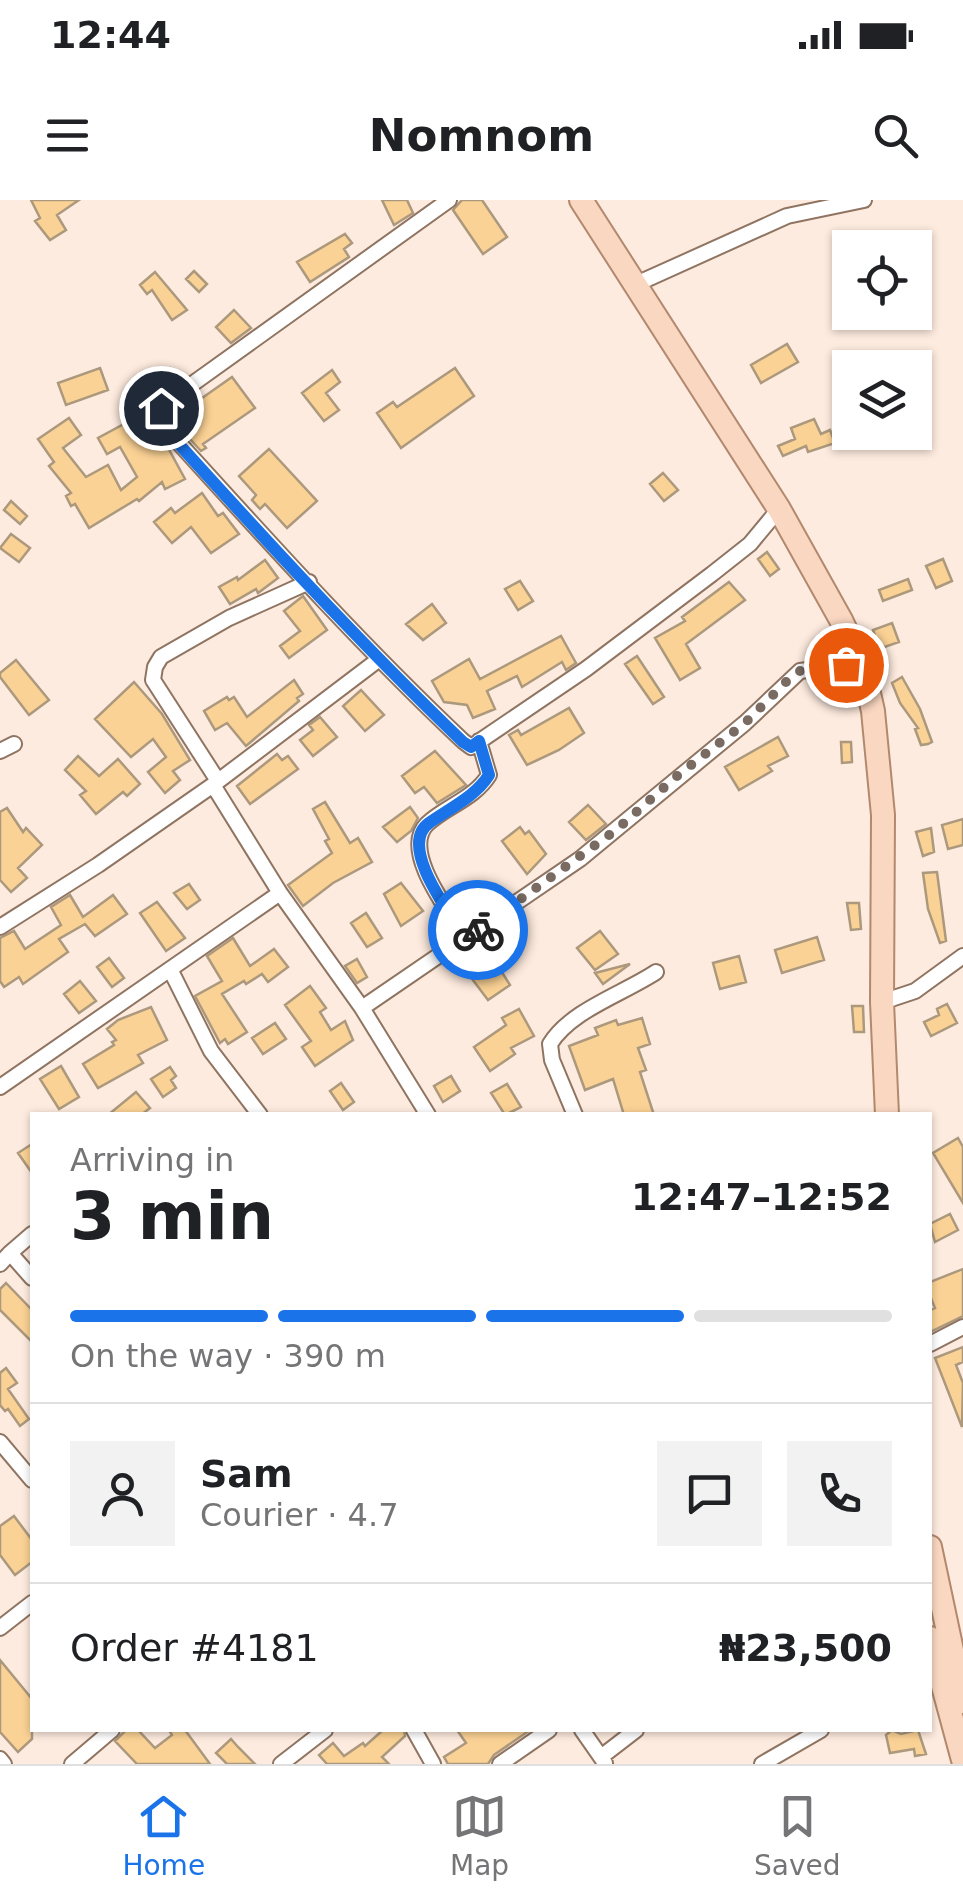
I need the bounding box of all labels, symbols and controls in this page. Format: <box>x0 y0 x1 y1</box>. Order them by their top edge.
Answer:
text: 12:44 <box>50 13 171 57</box>
icon: menu <box>40 108 95 163</box>
icon: search <box>868 108 923 163</box>
text: Nomnom <box>369 109 594 162</box>
map controls <box>832 230 932 450</box>
button: locate <box>832 230 932 330</box>
button: layers <box>832 350 932 450</box>
pin <box>119 366 204 451</box>
icon: home <box>134 381 189 436</box>
pin <box>804 623 889 708</box>
icon: bag <box>819 638 874 693</box>
courier <box>428 880 528 980</box>
icon: bike <box>451 903 506 958</box>
text: Arriving in <box>70 1141 234 1179</box>
text: 12:47–12:52 <box>631 1175 892 1219</box>
text: 3 min <box>70 1179 274 1254</box>
text: On the way · 390 m <box>70 1337 386 1375</box>
button: person <box>70 1441 175 1546</box>
button: chat <box>657 1441 762 1546</box>
button: phone <box>787 1441 892 1546</box>
text: Sam <box>200 1452 293 1496</box>
text: Courier · 4.7 <box>200 1496 399 1534</box>
text: Order #4181 <box>70 1626 319 1670</box>
text: ₦23,500 <box>719 1626 892 1670</box>
tab: Home <box>122 1789 205 1882</box>
tab: Map <box>450 1789 509 1882</box>
tab: Saved <box>754 1789 841 1882</box>

